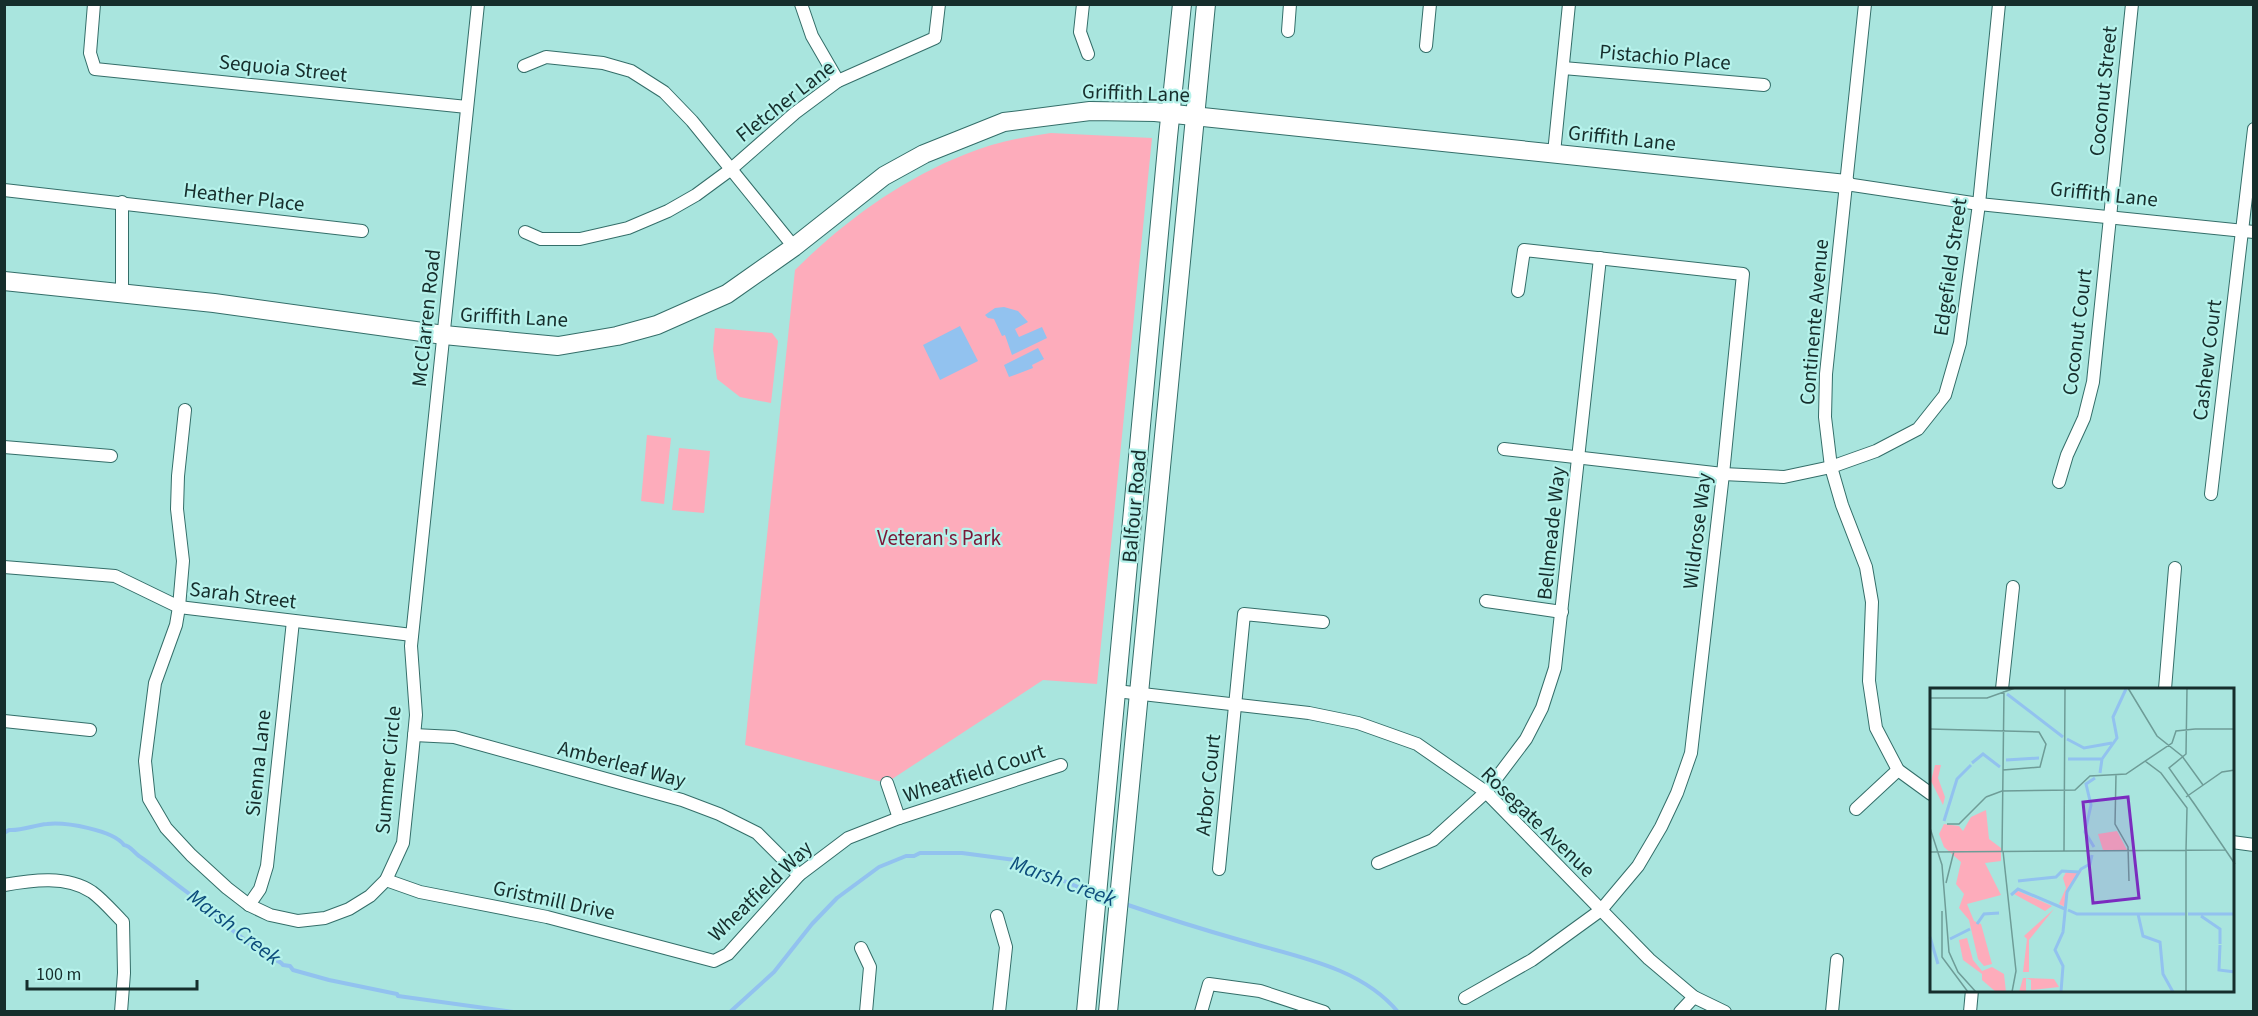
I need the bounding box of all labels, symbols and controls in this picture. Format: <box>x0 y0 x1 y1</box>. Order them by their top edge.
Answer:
street label: Coconut Street <box>2081 24 2125 158</box>
street label: Pistachio Place <box>1598 36 1732 78</box>
street label: Sequoia Street <box>217 46 349 90</box>
street label: Fletcher Lane <box>729 53 841 149</box>
street label: Griffith Lane <box>1081 76 1191 110</box>
street label: Griffith Lane <box>1567 117 1677 159</box>
street label: Griffith Lane <box>2049 173 2159 215</box>
street label: Heather Place <box>182 175 306 219</box>
street label: Edgefield Street <box>1925 196 1975 338</box>
street label: Continente Avenue <box>1792 238 1836 406</box>
street label: McClarren Road <box>404 248 448 388</box>
street label: Coconut Court <box>2054 267 2100 397</box>
street label: Cashew Court <box>2185 298 2229 422</box>
street label: Griffith Lane <box>459 299 569 335</box>
street label: Balfour Road <box>1114 448 1154 564</box>
street label: Bellmeade Way <box>1529 464 1573 601</box>
street label: Wildrose Way <box>1675 471 1719 591</box>
park label: Veteran's Park <box>877 523 1002 553</box>
street label: Sarah Street <box>188 574 298 616</box>
inset map <box>1930 688 2234 992</box>
street label: Summer Circle <box>367 704 409 836</box>
street label: Sienna Lane <box>237 708 279 818</box>
street label: Amberleaf Way <box>555 733 689 795</box>
street label: Arbor Court <box>1188 733 1228 837</box>
street label: Wheatfield Court <box>899 736 1049 810</box>
street label: Rosegate Avenue <box>1474 760 1602 884</box>
street label: Wheatfield Way <box>701 833 819 949</box>
water label: Marsh Creek <box>1006 847 1121 915</box>
street label: Gristmill Drive <box>490 872 618 928</box>
water label: Marsh Creek <box>180 881 288 973</box>
scale bar <box>27 953 196 991</box>
text: 100 m <box>36 962 81 987</box>

